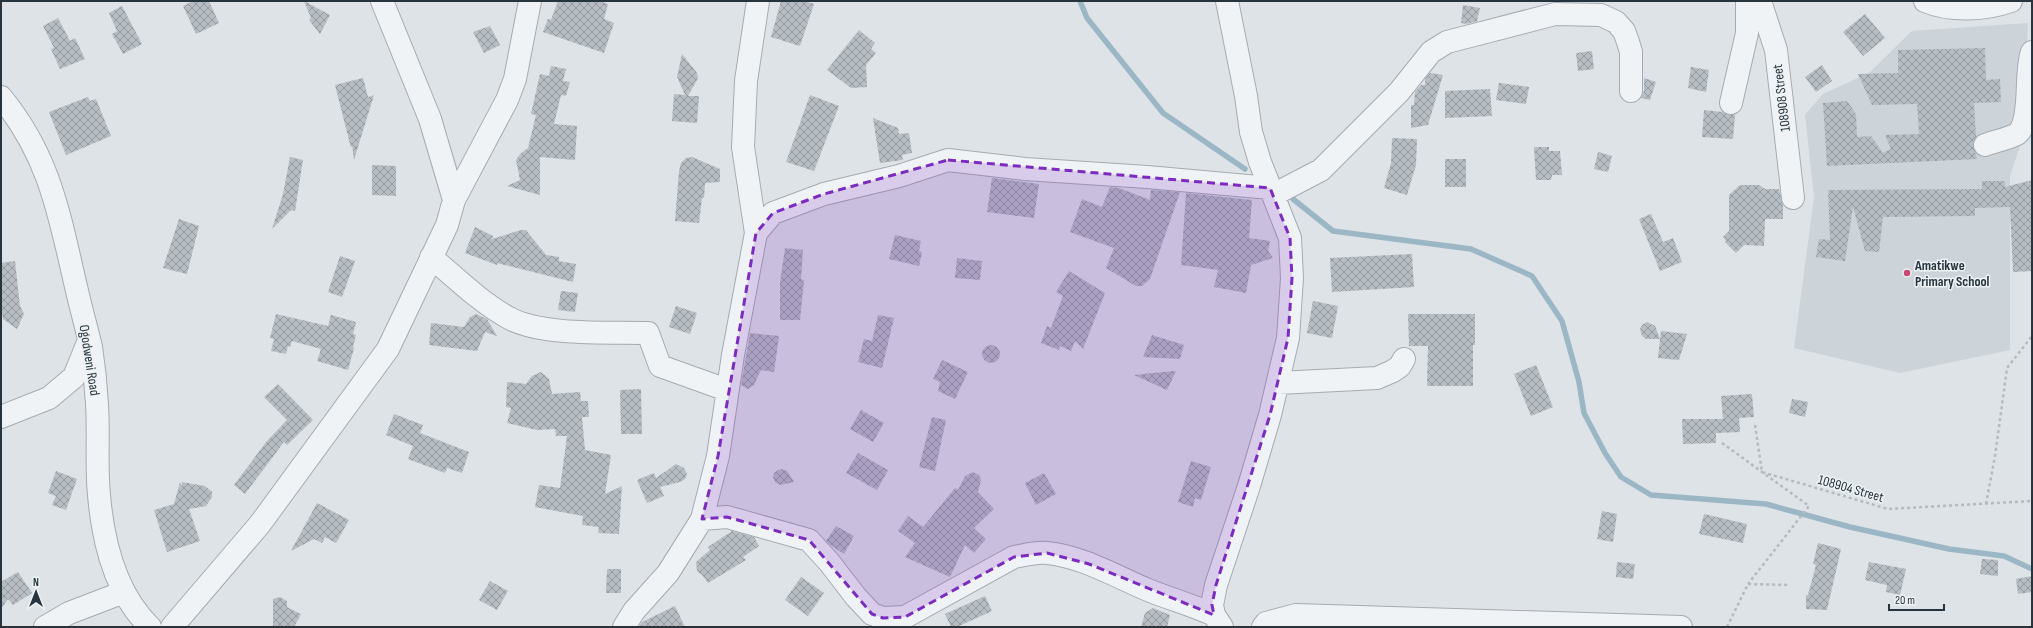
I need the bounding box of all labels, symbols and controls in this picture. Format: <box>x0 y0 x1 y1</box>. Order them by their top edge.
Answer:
street label: 108908 Street <box>1769 63 1794 133</box>
place label: Amatikwe Primary School <box>1914 257 1990 290</box>
marker: Amatikwe Primary School <box>1902 268 1912 278</box>
street label: Ogodweni Road <box>76 323 104 397</box>
street label: 108904 Street <box>1816 471 1886 506</box>
north arrow <box>16 572 56 612</box>
text: N <box>33 576 39 589</box>
scale bar <box>1889 586 1944 612</box>
text: 20 m <box>1895 593 1915 608</box>

